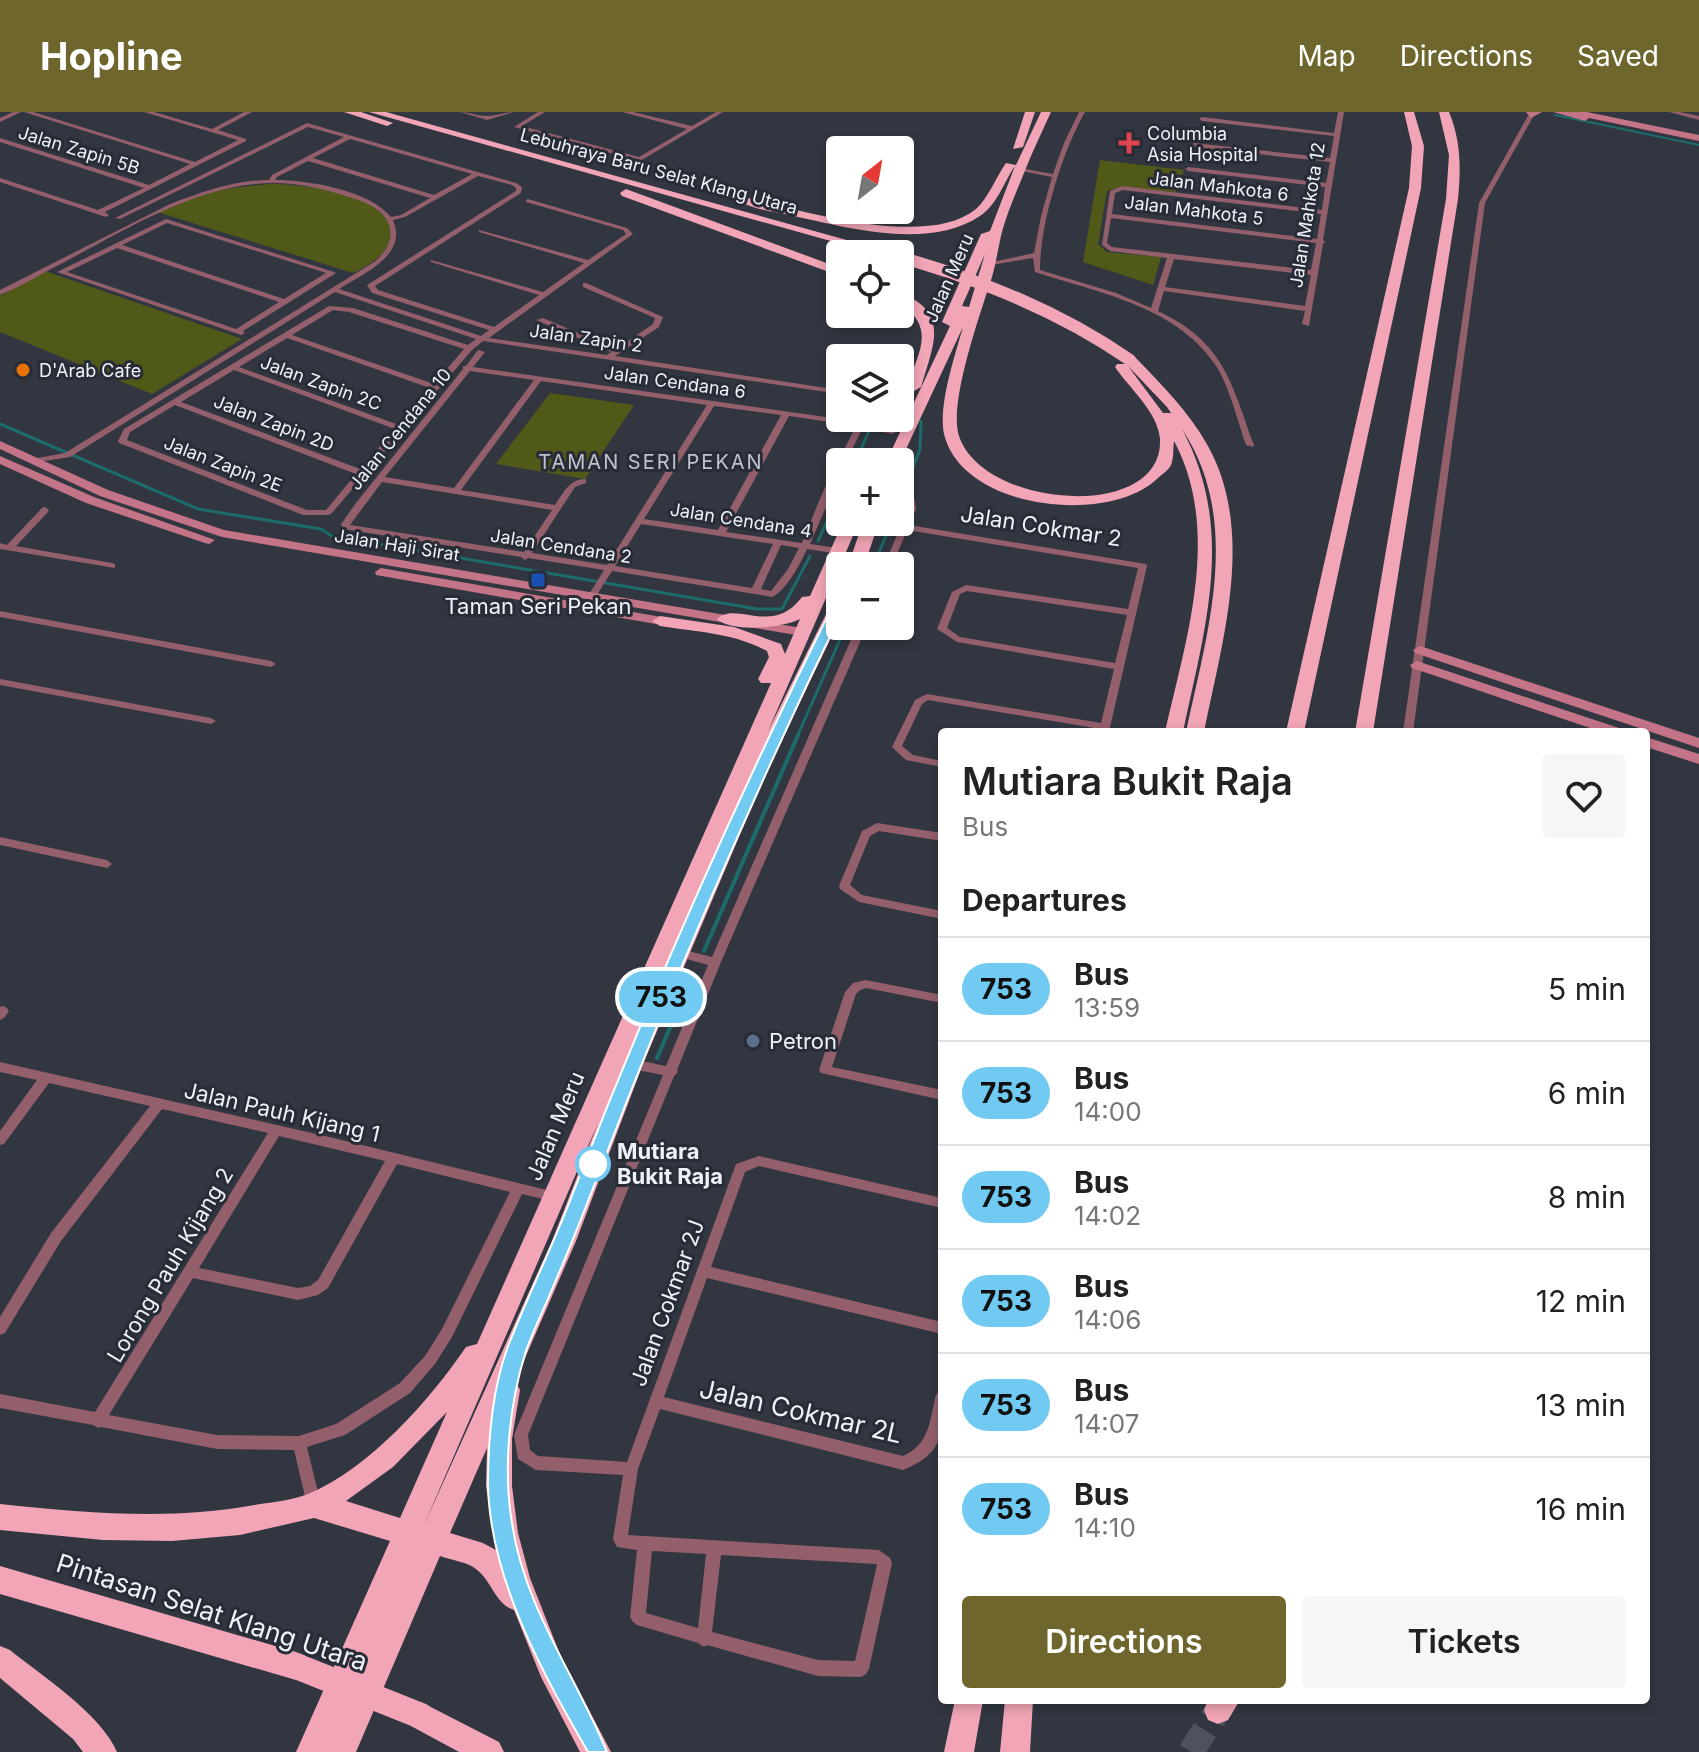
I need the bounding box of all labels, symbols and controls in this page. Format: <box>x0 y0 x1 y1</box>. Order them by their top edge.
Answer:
text: Hopline <box>40 33 183 79</box>
text: Map <box>1297 39 1356 73</box>
text: Directions <box>1400 39 1533 73</box>
text: Saved <box>1577 39 1659 73</box>
street label: Jalan Zapin 5B <box>16 122 142 178</box>
place label: Columbia Asia Hospital <box>1147 123 1258 165</box>
street label: Lebuhraya Baru Selat Klang Utara <box>518 124 800 218</box>
marker: Columbia Asia Hospital <box>1118 132 1140 154</box>
north arrow <box>826 136 914 224</box>
map controls <box>826 136 914 640</box>
street label: Jalan Mahkota 12 <box>1285 141 1329 289</box>
street label: Jalan Mahkota 6 <box>1148 167 1290 205</box>
street label: Jalan Mahkota 5 <box>1123 191 1265 229</box>
street label: Jalan Meru <box>920 230 978 326</box>
button: locate <box>826 240 914 328</box>
street label: Jalan Zapin 2 <box>528 320 644 356</box>
button: layers <box>826 344 914 432</box>
street label: Jalan Zapin 2C <box>258 351 384 415</box>
place label: D'Arab Cafe <box>39 360 141 381</box>
marker: D'Arab Cafe <box>14 361 32 379</box>
street label: Jalan Cendana 6 <box>603 362 747 402</box>
street label: Jalan Cendana 10 <box>345 364 455 494</box>
street label: Jalan Zapin 2D <box>211 390 337 456</box>
street label: Jalan Zapin 2E <box>161 432 285 496</box>
button: + <box>826 448 914 536</box>
district label: TAMAN SERI PEKAN <box>538 450 764 474</box>
street label: Jalan Cendana 4 <box>669 498 813 542</box>
street label: Jalan Cokmar 2 <box>959 500 1123 552</box>
street label: Jalan Cendana 2 <box>489 524 633 568</box>
street label: Jalan Haji Sirat <box>333 525 461 565</box>
button: − <box>826 552 914 640</box>
marker: Taman Seri Pekan <box>529 571 547 589</box>
place label: Taman Seri Pekan <box>444 593 632 619</box>
button: heart <box>1542 754 1626 838</box>
text: Mutiara Bukit Raja <box>962 758 1293 804</box>
text: Bus <box>962 811 1008 842</box>
text: Departures <box>962 882 1127 918</box>
text: Bus <box>1074 956 1129 992</box>
line badge: 753 <box>615 971 707 1023</box>
text: 5 min <box>1548 971 1626 1007</box>
text: 753 <box>980 972 1032 1006</box>
text: 753 <box>635 980 687 1014</box>
text: 13:59 <box>1074 992 1140 1023</box>
place label: Petron <box>769 1028 837 1054</box>
marker: Petron <box>744 1032 762 1050</box>
text: Bus <box>1074 1060 1129 1096</box>
street label: Jalan Meru <box>520 1068 590 1184</box>
text: 6 min <box>1548 1075 1626 1111</box>
text: 753 <box>980 1076 1032 1110</box>
street label: Jalan Pauh Kijang 1 <box>182 1077 382 1147</box>
text: 14:00 <box>1074 1096 1142 1127</box>
place label: Mutiara Bukit Raja <box>617 1138 723 1189</box>
marker: Mutiara Bukit Raja <box>576 1147 610 1181</box>
street label: Lorong Pauh Kijang 2 <box>102 1163 238 1367</box>
text: Bus <box>1074 1164 1129 1200</box>
text: 8 min <box>1548 1179 1626 1215</box>
text: 753 <box>980 1180 1032 1214</box>
text: 14:02 <box>1074 1200 1141 1231</box>
street label: Jalan Cokmar 2J <box>625 1216 709 1390</box>
text: Bus <box>1074 1268 1129 1304</box>
text: 12 min <box>1536 1283 1626 1319</box>
text: 753 <box>980 1284 1032 1318</box>
text: 14:06 <box>1074 1304 1141 1335</box>
text: Bus <box>1074 1372 1129 1408</box>
street label: Jalan Cokmar 2L <box>697 1373 905 1449</box>
text: 13 min <box>1536 1387 1626 1423</box>
text: 753 <box>980 1388 1032 1422</box>
text: 14:07 <box>1074 1408 1139 1439</box>
text: Bus <box>1074 1476 1129 1512</box>
text: 16 min <box>1535 1491 1626 1527</box>
text: 753 <box>980 1492 1032 1526</box>
text: 14:10 <box>1074 1512 1136 1543</box>
street label: Pintasan Selat Klang Utara <box>53 1547 371 1677</box>
button: Directions <box>962 1596 1286 1688</box>
button: Tickets <box>1302 1596 1626 1688</box>

